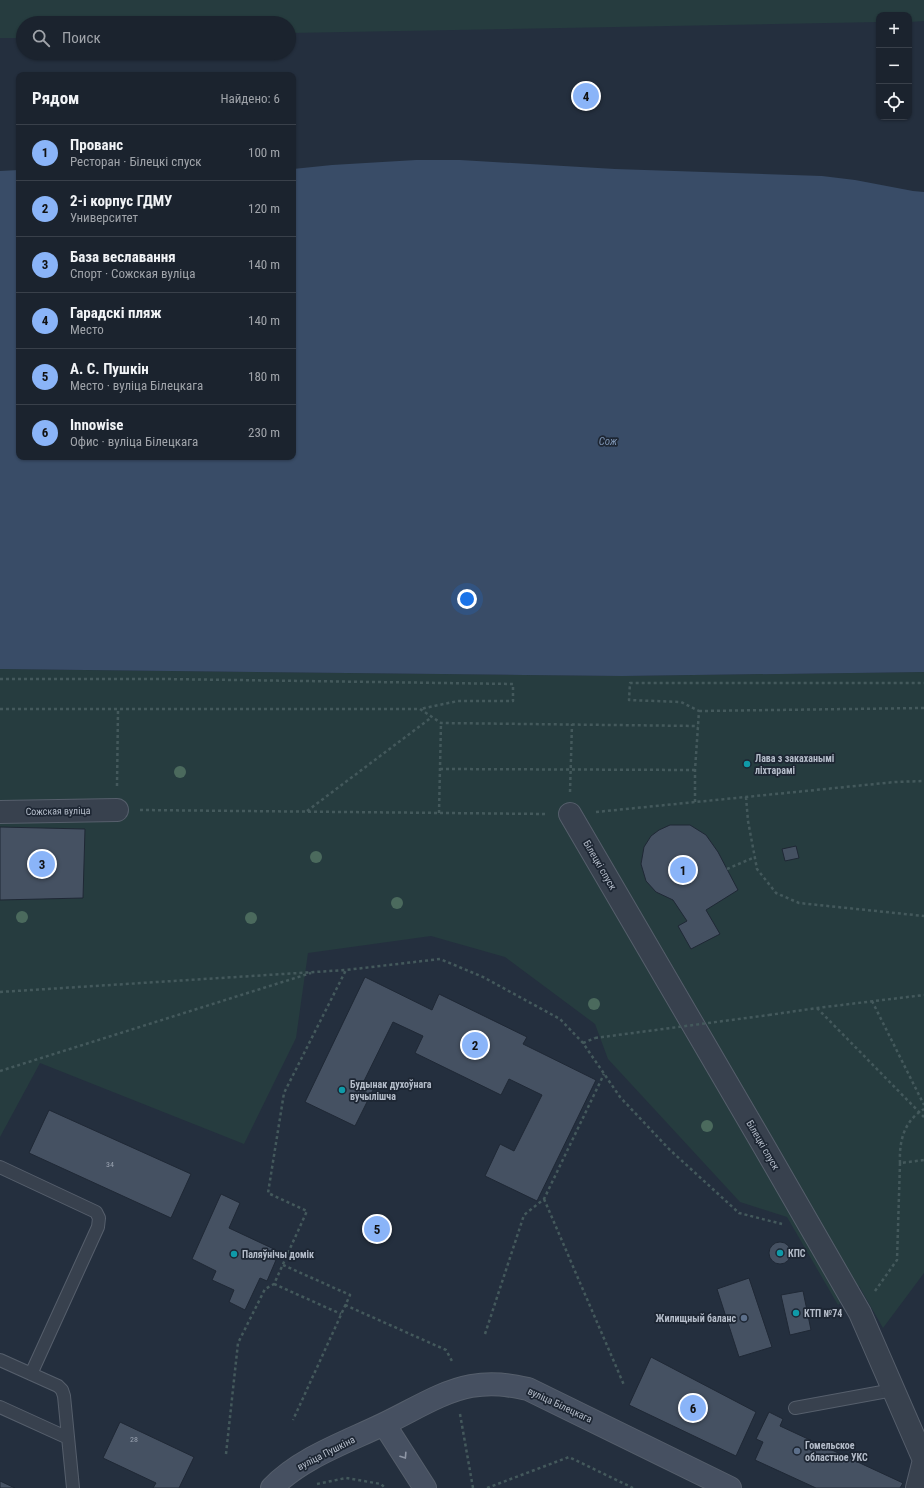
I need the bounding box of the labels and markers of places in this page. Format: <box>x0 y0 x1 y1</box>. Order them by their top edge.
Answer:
pin: 4 <box>573 81 599 111</box>
place label: Лава з закаханымі ліхтарамі <box>755 753 834 776</box>
marker: Лава з закаханымі ліхтарамі <box>742 759 752 769</box>
pin: 3 <box>29 849 55 879</box>
pin: 1 <box>670 855 696 885</box>
pin: 2 <box>462 1030 488 1060</box>
place label: Будынак духоўнага вучылішча <box>350 1079 432 1102</box>
marker: Будынак духоўнага вучылішча <box>337 1085 347 1095</box>
pin: 5 <box>364 1214 390 1244</box>
marker: КПС <box>775 1248 785 1258</box>
place label: КПС <box>788 1248 806 1259</box>
marker: Паляўнічы домік <box>229 1249 239 1259</box>
place label: Паляўнічы домік <box>242 1249 314 1260</box>
marker: КТП №74 <box>791 1308 801 1318</box>
place label: КТП №74 <box>804 1308 842 1319</box>
place label: Жилищный баланс <box>656 1313 736 1324</box>
marker: Жилищный баланс <box>739 1313 749 1323</box>
pin: 6 <box>680 1393 706 1423</box>
place label: Гомельское областное УКС <box>805 1440 868 1463</box>
marker: Гомельское областное УКС <box>792 1446 802 1456</box>

